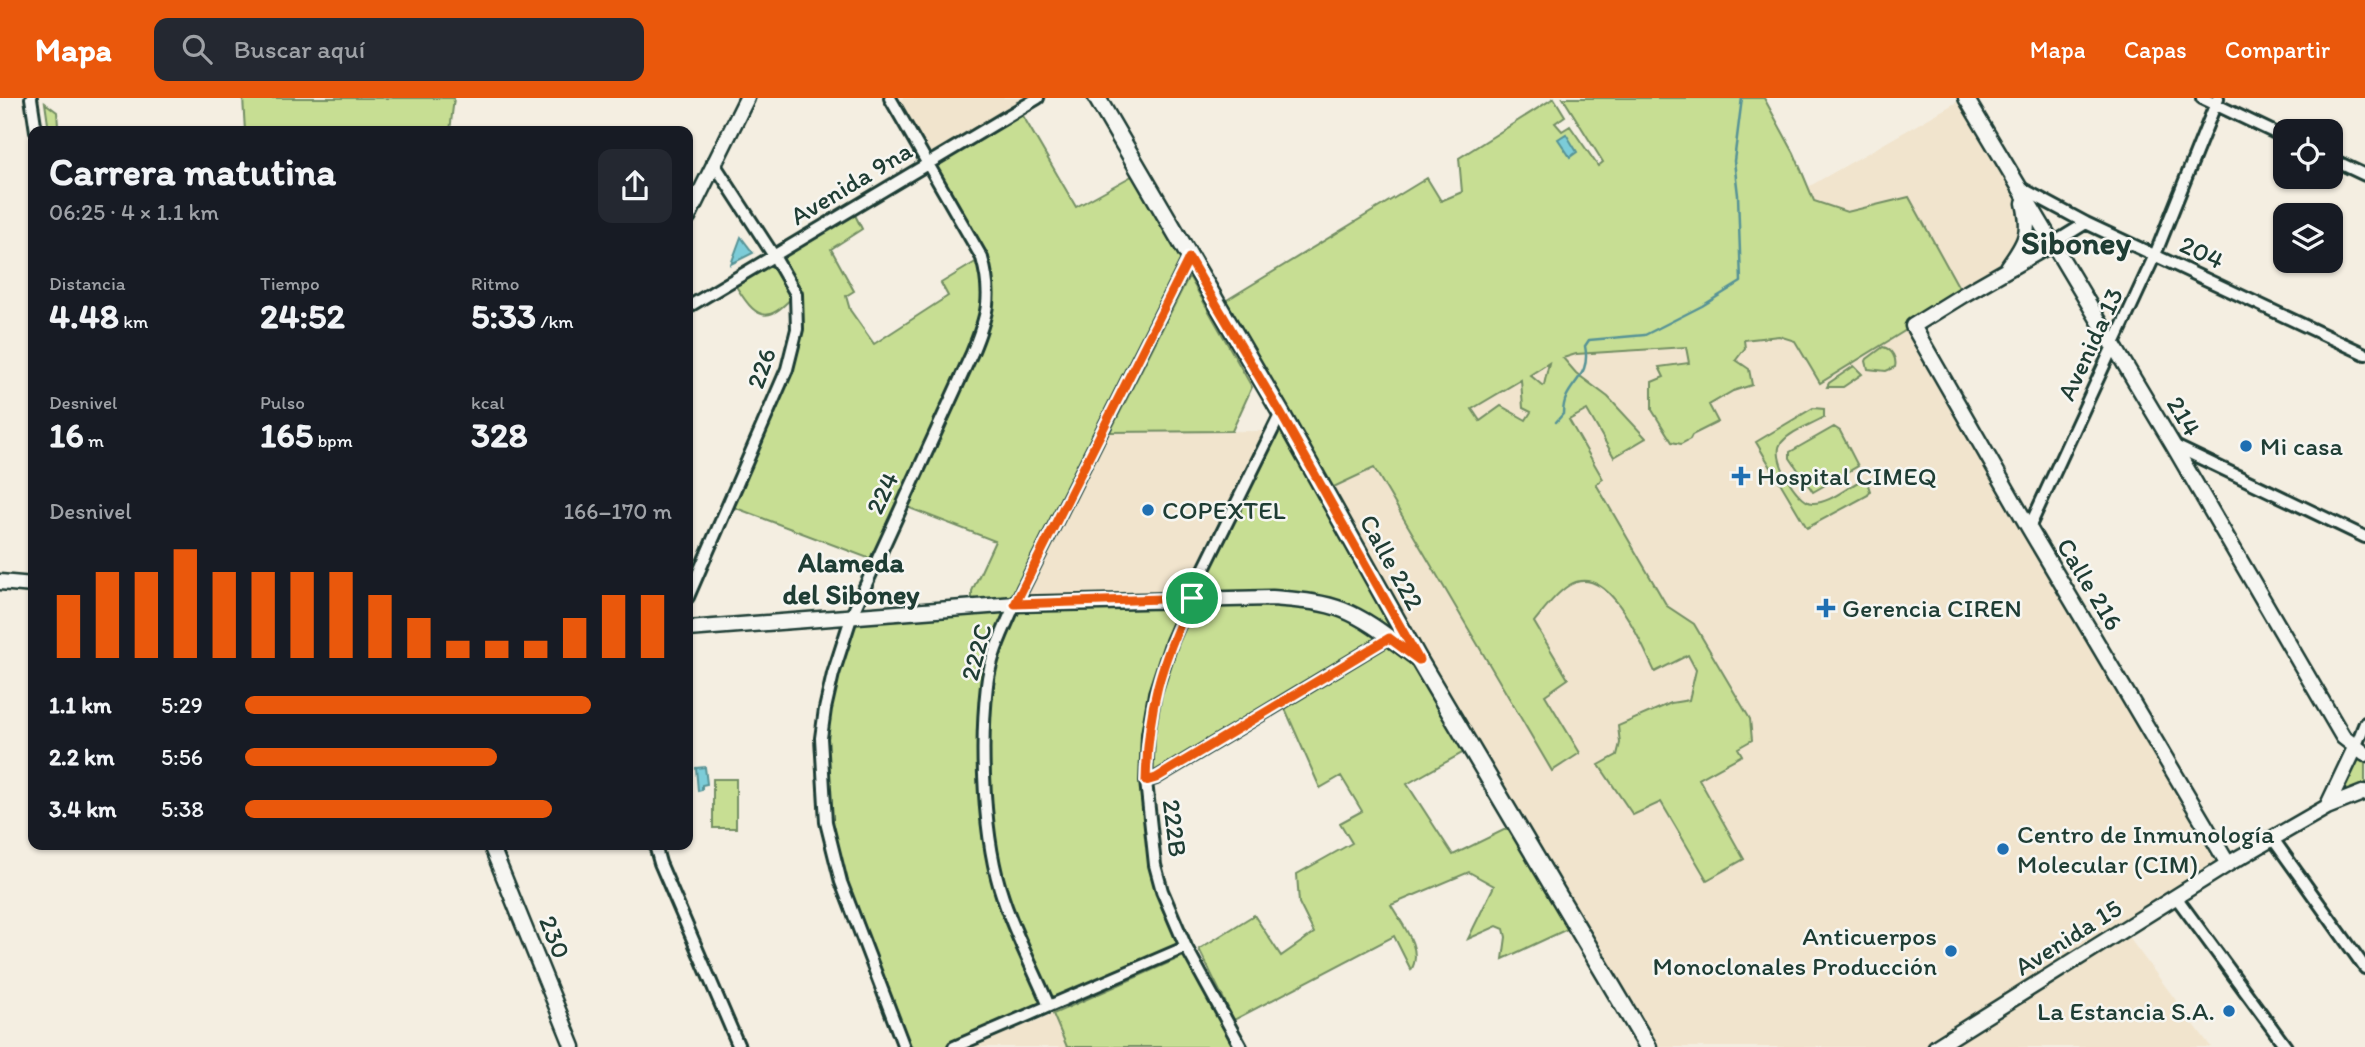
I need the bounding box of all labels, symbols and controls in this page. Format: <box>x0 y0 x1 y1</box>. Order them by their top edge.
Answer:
search box <box>154 18 644 81</box>
text: Mapa <box>35 30 112 69</box>
icon: search <box>178 30 216 68</box>
text: Buscar aquí <box>234 33 365 65</box>
text: Mapa <box>2030 35 2086 64</box>
text: Capas <box>2124 35 2187 64</box>
text: Compartir <box>2225 35 2330 64</box>
map controls <box>2273 119 2343 273</box>
button: locate <box>2273 119 2343 189</box>
street label: Avenida 9na <box>784 134 918 232</box>
text: Carrera matutina <box>49 149 336 195</box>
button: share <box>598 149 672 223</box>
text: 06:25 · 4 × 1.1 km <box>49 198 219 226</box>
button: layers <box>2273 203 2343 273</box>
district label: Siboney <box>2021 223 2131 262</box>
street label: 204 <box>2175 228 2230 276</box>
text: Distancia <box>49 272 126 295</box>
text: Tiempo <box>260 272 320 295</box>
text: Ritmo <box>471 272 519 295</box>
street label: Avenida 13 <box>2050 282 2130 406</box>
text: 4.48 <box>49 295 119 337</box>
text: 24:52 <box>260 295 345 337</box>
text: 5:33 <box>471 295 536 337</box>
text: km <box>119 310 148 333</box>
text: /km <box>536 310 574 333</box>
street label: 226 <box>739 343 783 393</box>
street label: 214 <box>2160 390 2209 442</box>
text: Desnivel <box>49 391 117 414</box>
text: Pulso <box>260 391 305 414</box>
text: kcal <box>471 391 505 414</box>
text: 16 <box>49 414 84 456</box>
text: 165 <box>260 414 313 456</box>
text: 328 <box>471 414 528 456</box>
text: m <box>84 429 104 452</box>
text: bpm <box>313 429 353 452</box>
place label: Mi casa <box>2260 430 2343 462</box>
marker: Mi casa <box>2238 438 2254 454</box>
place label: Hospital CIMEQ <box>1757 460 1937 492</box>
street label: 224 <box>858 466 906 519</box>
marker: Hospital CIMEQ <box>1731 466 1751 486</box>
place label: COPEXTEL <box>1162 494 1286 526</box>
text: Desnivel <box>49 497 132 525</box>
text: 166–170 m <box>563 497 672 525</box>
marker: COPEXTEL <box>1140 502 1156 518</box>
street label: Calle 222 <box>1353 509 1431 616</box>
street label: Calle 216 <box>2050 532 2130 636</box>
district label: Alameda del Siboney <box>783 545 920 611</box>
pin <box>1162 568 1222 628</box>
icon: arrive <box>1173 579 1211 617</box>
place label: Gerencia CIREN <box>1842 592 2022 624</box>
marker: Gerencia CIREN <box>1816 598 1836 618</box>
street label: 222C <box>953 620 999 684</box>
text: 1.1 km <box>49 691 112 719</box>
text: 5:29 <box>161 691 203 719</box>
text: 2.2 km <box>49 743 114 771</box>
text: 5:56 <box>161 743 203 771</box>
text: 3.4 km <box>49 795 117 823</box>
text: 5:38 <box>161 795 204 823</box>
street label: 222B <box>1156 797 1194 859</box>
place label: Centro de Inmunología Molecular (CIM) <box>2017 818 2275 880</box>
marker: Centro de Inmunología Molecular (CIM) <box>1995 841 2011 857</box>
street label: Avenida 15 <box>2008 892 2128 982</box>
street label: 230 <box>532 911 578 963</box>
place label: Anticuerpos Monoclonales Producción <box>1653 920 1937 982</box>
marker: Anticuerpos Monoclonales Producción <box>1943 943 1959 959</box>
place label: La Estancia S.A. <box>2037 995 2215 1027</box>
marker: La Estancia S.A. <box>2221 1003 2237 1019</box>

